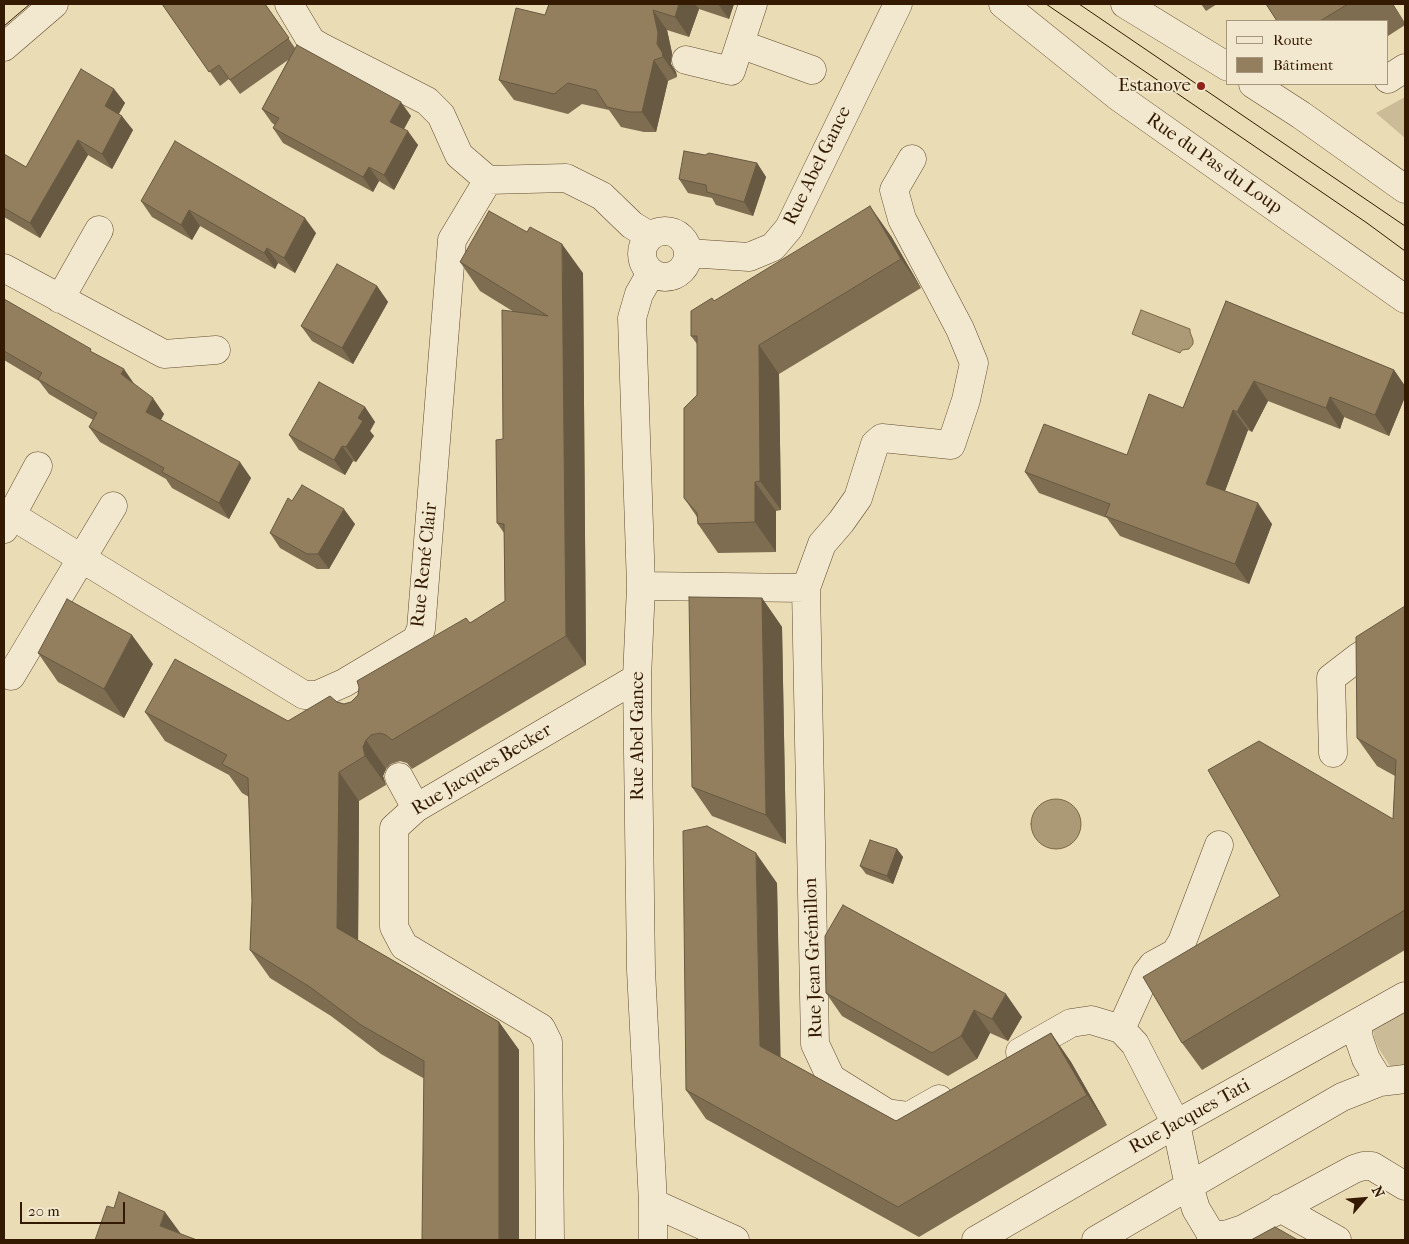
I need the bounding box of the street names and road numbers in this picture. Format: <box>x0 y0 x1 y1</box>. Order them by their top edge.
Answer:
street label: Rue Abel Gance <box>779 103 857 229</box>
street label: Rue du Pas du Loup <box>1141 108 1287 220</box>
street label: Rue René Clair <box>407 501 443 629</box>
street label: Rue Abel Gance <box>627 671 649 801</box>
street label: Rue Jacques Becker <box>408 719 556 821</box>
street label: Rue Jean Grémillon <box>800 877 828 1039</box>
street label: Rue Jacques Tati <box>1125 1074 1255 1160</box>

